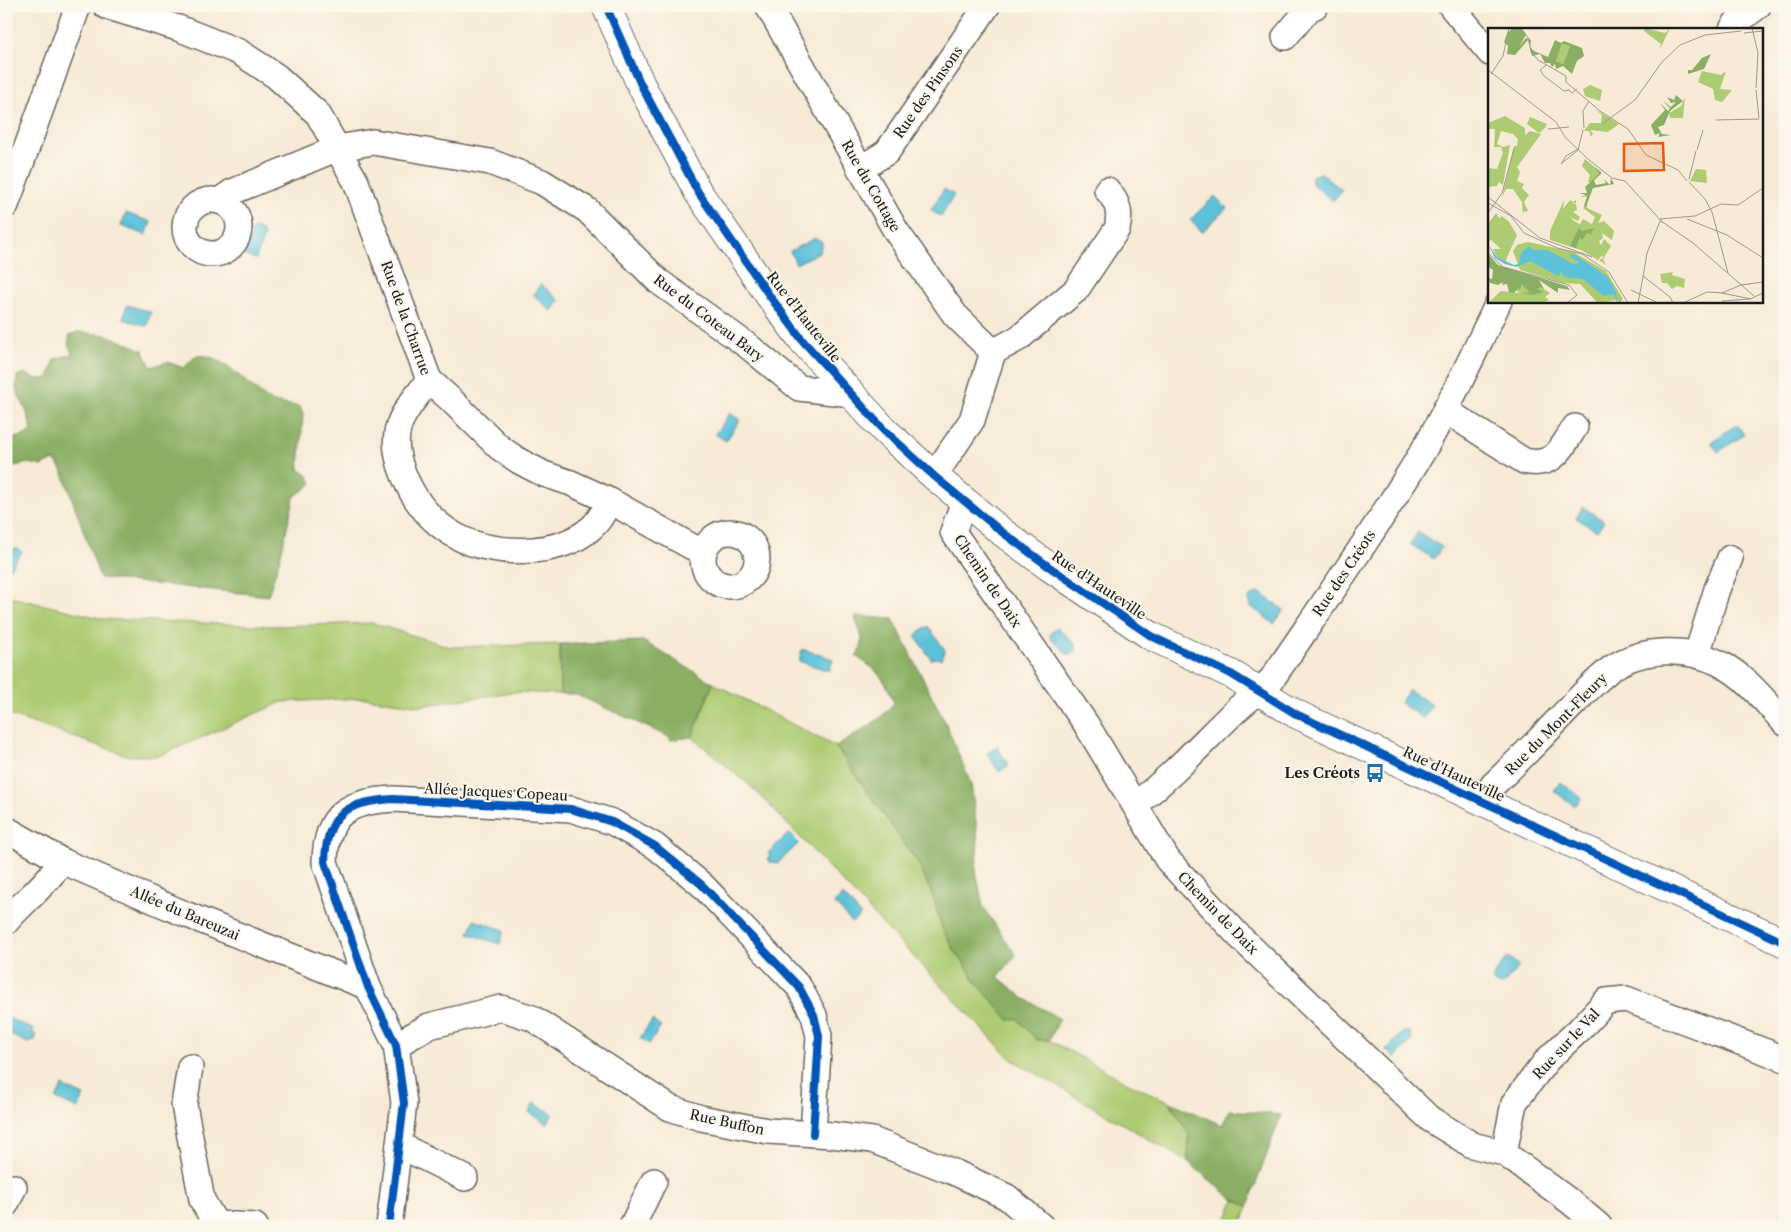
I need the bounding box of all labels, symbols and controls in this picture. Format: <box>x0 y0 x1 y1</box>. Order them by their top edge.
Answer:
inset map <box>1488 28 1764 302</box>
street label: Rue des Pinsons <box>890 42 966 142</box>
street label: Rue du Cottage <box>837 137 905 235</box>
street label: Rue de la Charrue <box>377 258 435 378</box>
street label: Rue d'Hauteville <box>763 268 845 366</box>
street label: Rue du Coteau Bary <box>650 270 768 366</box>
street label: Rue des Créots <box>1308 526 1380 620</box>
street label: Chemin de Daix <box>950 531 1026 632</box>
street label: Rue d'Hauteville <box>1048 547 1150 623</box>
street label: Rue du Mont-Fleury <box>1501 669 1611 779</box>
street label: Rue d'Hauteville <box>1400 743 1508 806</box>
bus stop icon: Les Créots <box>1364 762 1386 784</box>
place label: Les Créots <box>1285 764 1360 782</box>
street label: Allée Jacques Copeau <box>423 779 569 805</box>
street label: Chemin de Daix <box>1174 868 1263 959</box>
street label: Allée du Bareuzai <box>127 881 242 944</box>
street label: Rue sur le Val <box>1529 1005 1603 1083</box>
street label: Rue Buffon <box>688 1105 766 1139</box>

